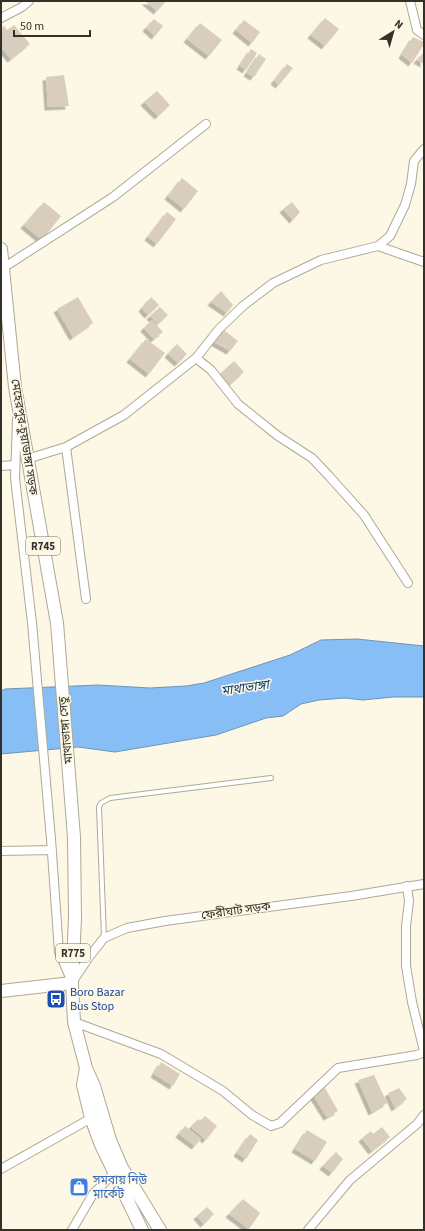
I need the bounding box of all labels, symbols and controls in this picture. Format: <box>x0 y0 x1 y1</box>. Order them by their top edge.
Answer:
scale bar <box>14 12 90 38</box>
north arrow <box>373 12 413 52</box>
text: N <box>391 16 406 33</box>
text: 50 m <box>20 18 44 35</box>
street label: মেহেরপুর-চুয়াডাঙ্গা সড়ক <box>6 378 42 497</box>
road number: R745 <box>26 537 60 555</box>
water label: মাথাভাঙ্গা <box>220 675 273 700</box>
street label: মাথাভাঙ্গা সেতু <box>55 695 77 765</box>
street label: ফেরীঘাট সড়ক <box>200 898 272 924</box>
road number: R775 <box>56 944 90 962</box>
place label: Boro Bazar Bus Stop <box>70 984 125 1015</box>
bus stop icon: Boro Bazar Bus Stop <box>45 988 67 1010</box>
place label: সমবায় নিউ মার্কেট <box>92 1172 147 1203</box>
shop icon: সমবায় নিউ মার্কেট <box>68 1176 90 1198</box>

